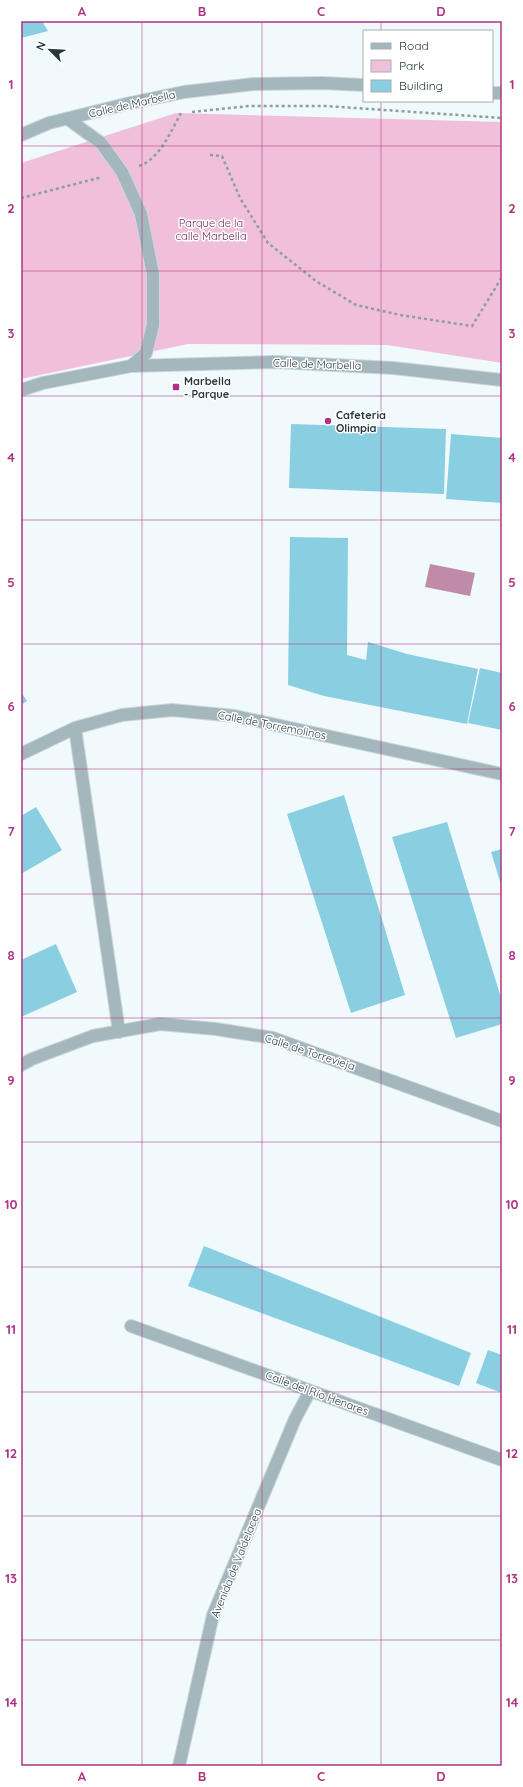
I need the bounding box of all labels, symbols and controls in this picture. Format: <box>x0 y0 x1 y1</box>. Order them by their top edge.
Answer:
text: A <box>78 3 87 19</box>
text: B <box>198 3 206 19</box>
text: C <box>317 3 325 19</box>
text: D <box>436 3 446 19</box>
north arrow <box>30 30 70 70</box>
legend <box>363 30 493 102</box>
text: Road <box>399 38 429 53</box>
text: N <box>33 39 49 52</box>
text: Park <box>399 58 424 73</box>
text: 1 <box>8 76 14 92</box>
text: 1 <box>509 76 515 92</box>
text: Building <box>399 78 443 93</box>
street label: Calle de Marbella <box>87 87 177 121</box>
text: 2 <box>7 200 15 216</box>
text: 2 <box>508 200 516 216</box>
park label: Parque de la calle Marbella <box>175 216 247 243</box>
text: 3 <box>8 325 15 341</box>
text: 3 <box>509 325 516 341</box>
street label: Calle de Marbella <box>273 355 361 373</box>
place label: Marbella - Parque <box>184 374 231 401</box>
marker: Marbella - Parque <box>171 382 181 392</box>
place label: Cafeteria Olimpia <box>336 408 386 435</box>
marker: Cafeteria Olimpia <box>323 416 333 426</box>
text: 4 <box>7 449 15 465</box>
text: 4 <box>508 449 516 465</box>
text: 5 <box>7 574 15 590</box>
text: 5 <box>508 574 516 590</box>
text: 6 <box>7 698 15 714</box>
text: 6 <box>508 698 516 714</box>
street label: Calle de Torremolinos <box>217 708 327 742</box>
text: 7 <box>7 823 15 839</box>
text: 7 <box>508 823 516 839</box>
text: 8 <box>7 947 15 963</box>
text: 8 <box>508 947 516 963</box>
street label: Calle de Torrevieja <box>263 1031 357 1073</box>
text: 9 <box>7 1072 15 1088</box>
text: 9 <box>508 1072 516 1088</box>
text: 10 <box>4 1196 18 1212</box>
text: 10 <box>505 1196 519 1212</box>
text: 11 <box>6 1321 16 1337</box>
text: 11 <box>507 1321 517 1337</box>
street label: Calle del Río Henares <box>264 1368 370 1418</box>
text: 12 <box>5 1445 17 1461</box>
text: 12 <box>506 1445 518 1461</box>
street label: Avenida de Valdelacea <box>208 1506 264 1620</box>
text: 13 <box>5 1570 17 1586</box>
text: 13 <box>506 1570 518 1586</box>
text: 14 <box>5 1694 18 1710</box>
text: 14 <box>506 1694 519 1710</box>
text: A <box>78 1768 87 1784</box>
text: B <box>198 1768 206 1784</box>
text: C <box>317 1768 325 1784</box>
text: D <box>436 1768 446 1784</box>

